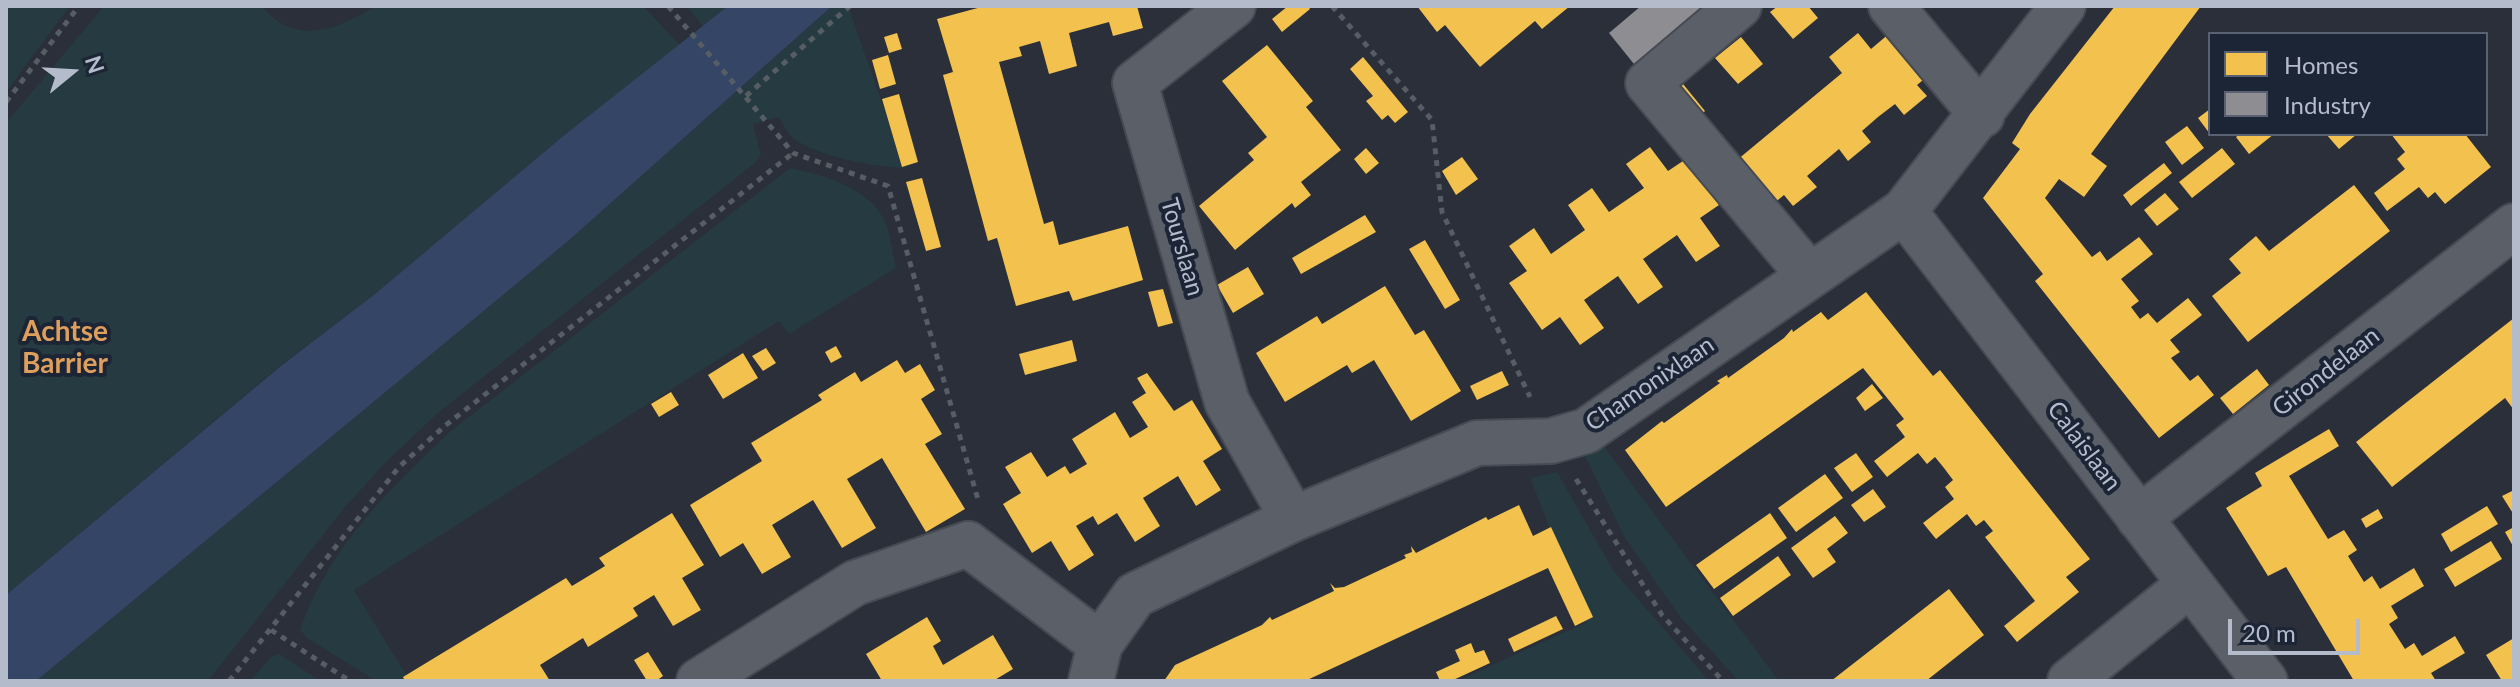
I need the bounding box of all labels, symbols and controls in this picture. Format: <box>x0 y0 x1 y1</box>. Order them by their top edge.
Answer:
north arrow <box>32 32 112 112</box>
legend <box>2208 32 2488 136</box>
text: Homes <box>2284 50 2358 79</box>
text: N <box>80 52 111 77</box>
text: Industry <box>2284 90 2371 119</box>
street label: Tourslaan <box>1154 195 1210 299</box>
district label: Achtse Barrier <box>22 315 108 381</box>
street label: Girondelaan <box>2267 321 2385 423</box>
street label: Chamonixlaan <box>1580 330 1720 438</box>
street label: Calaislaan <box>2041 396 2127 496</box>
scale bar <box>2232 603 2364 653</box>
text: 20 m <box>2242 618 2296 647</box>

